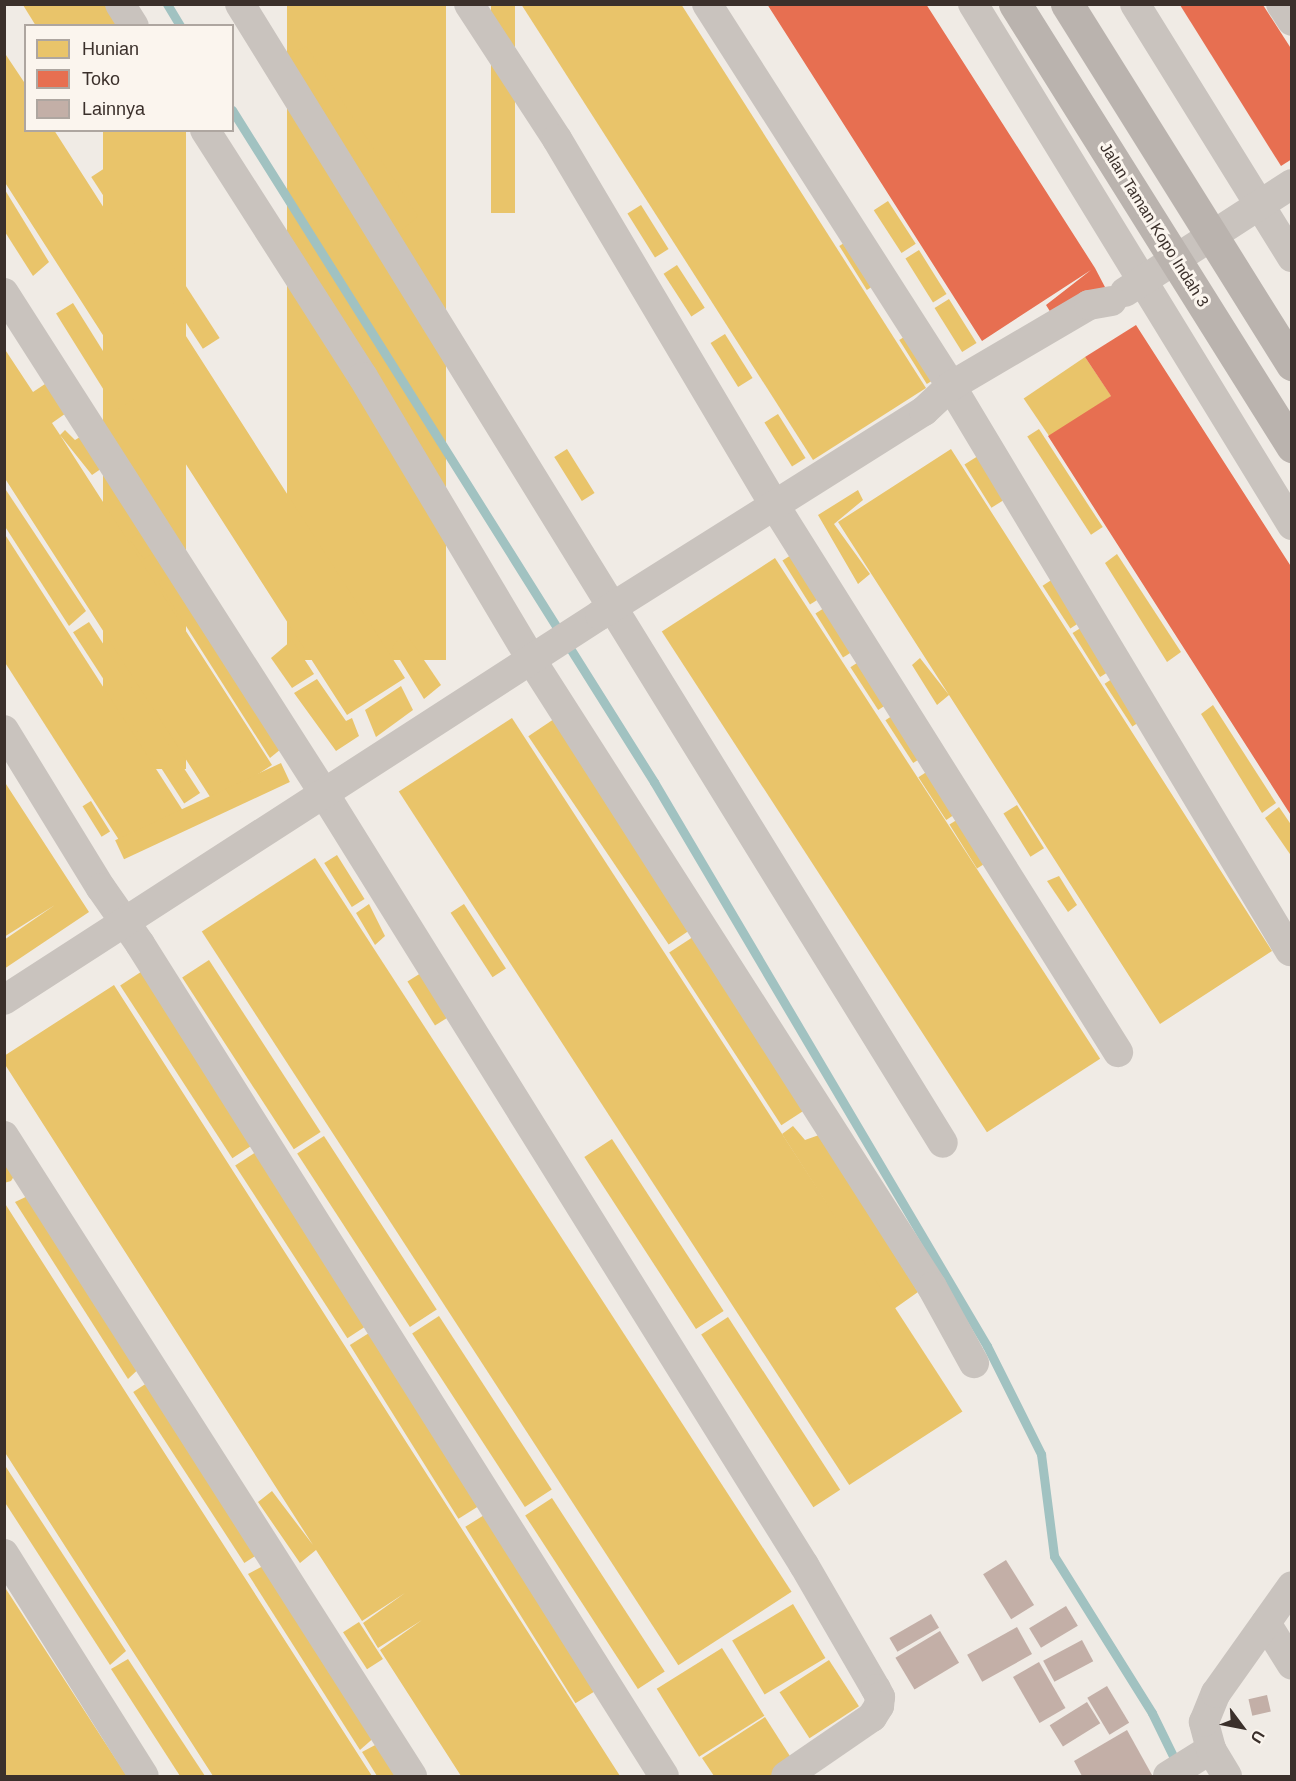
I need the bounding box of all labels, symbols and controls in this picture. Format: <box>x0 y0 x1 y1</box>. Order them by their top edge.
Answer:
legend <box>24 24 234 132</box>
text: Hunian <box>82 39 139 59</box>
text: Toko <box>82 69 120 89</box>
text: Lainnya <box>82 99 145 119</box>
street label: Jalan Taman Kopo Indah 3 <box>1095 139 1213 311</box>
north arrow <box>1212 1697 1272 1757</box>
text: U <box>1247 1727 1268 1746</box>

